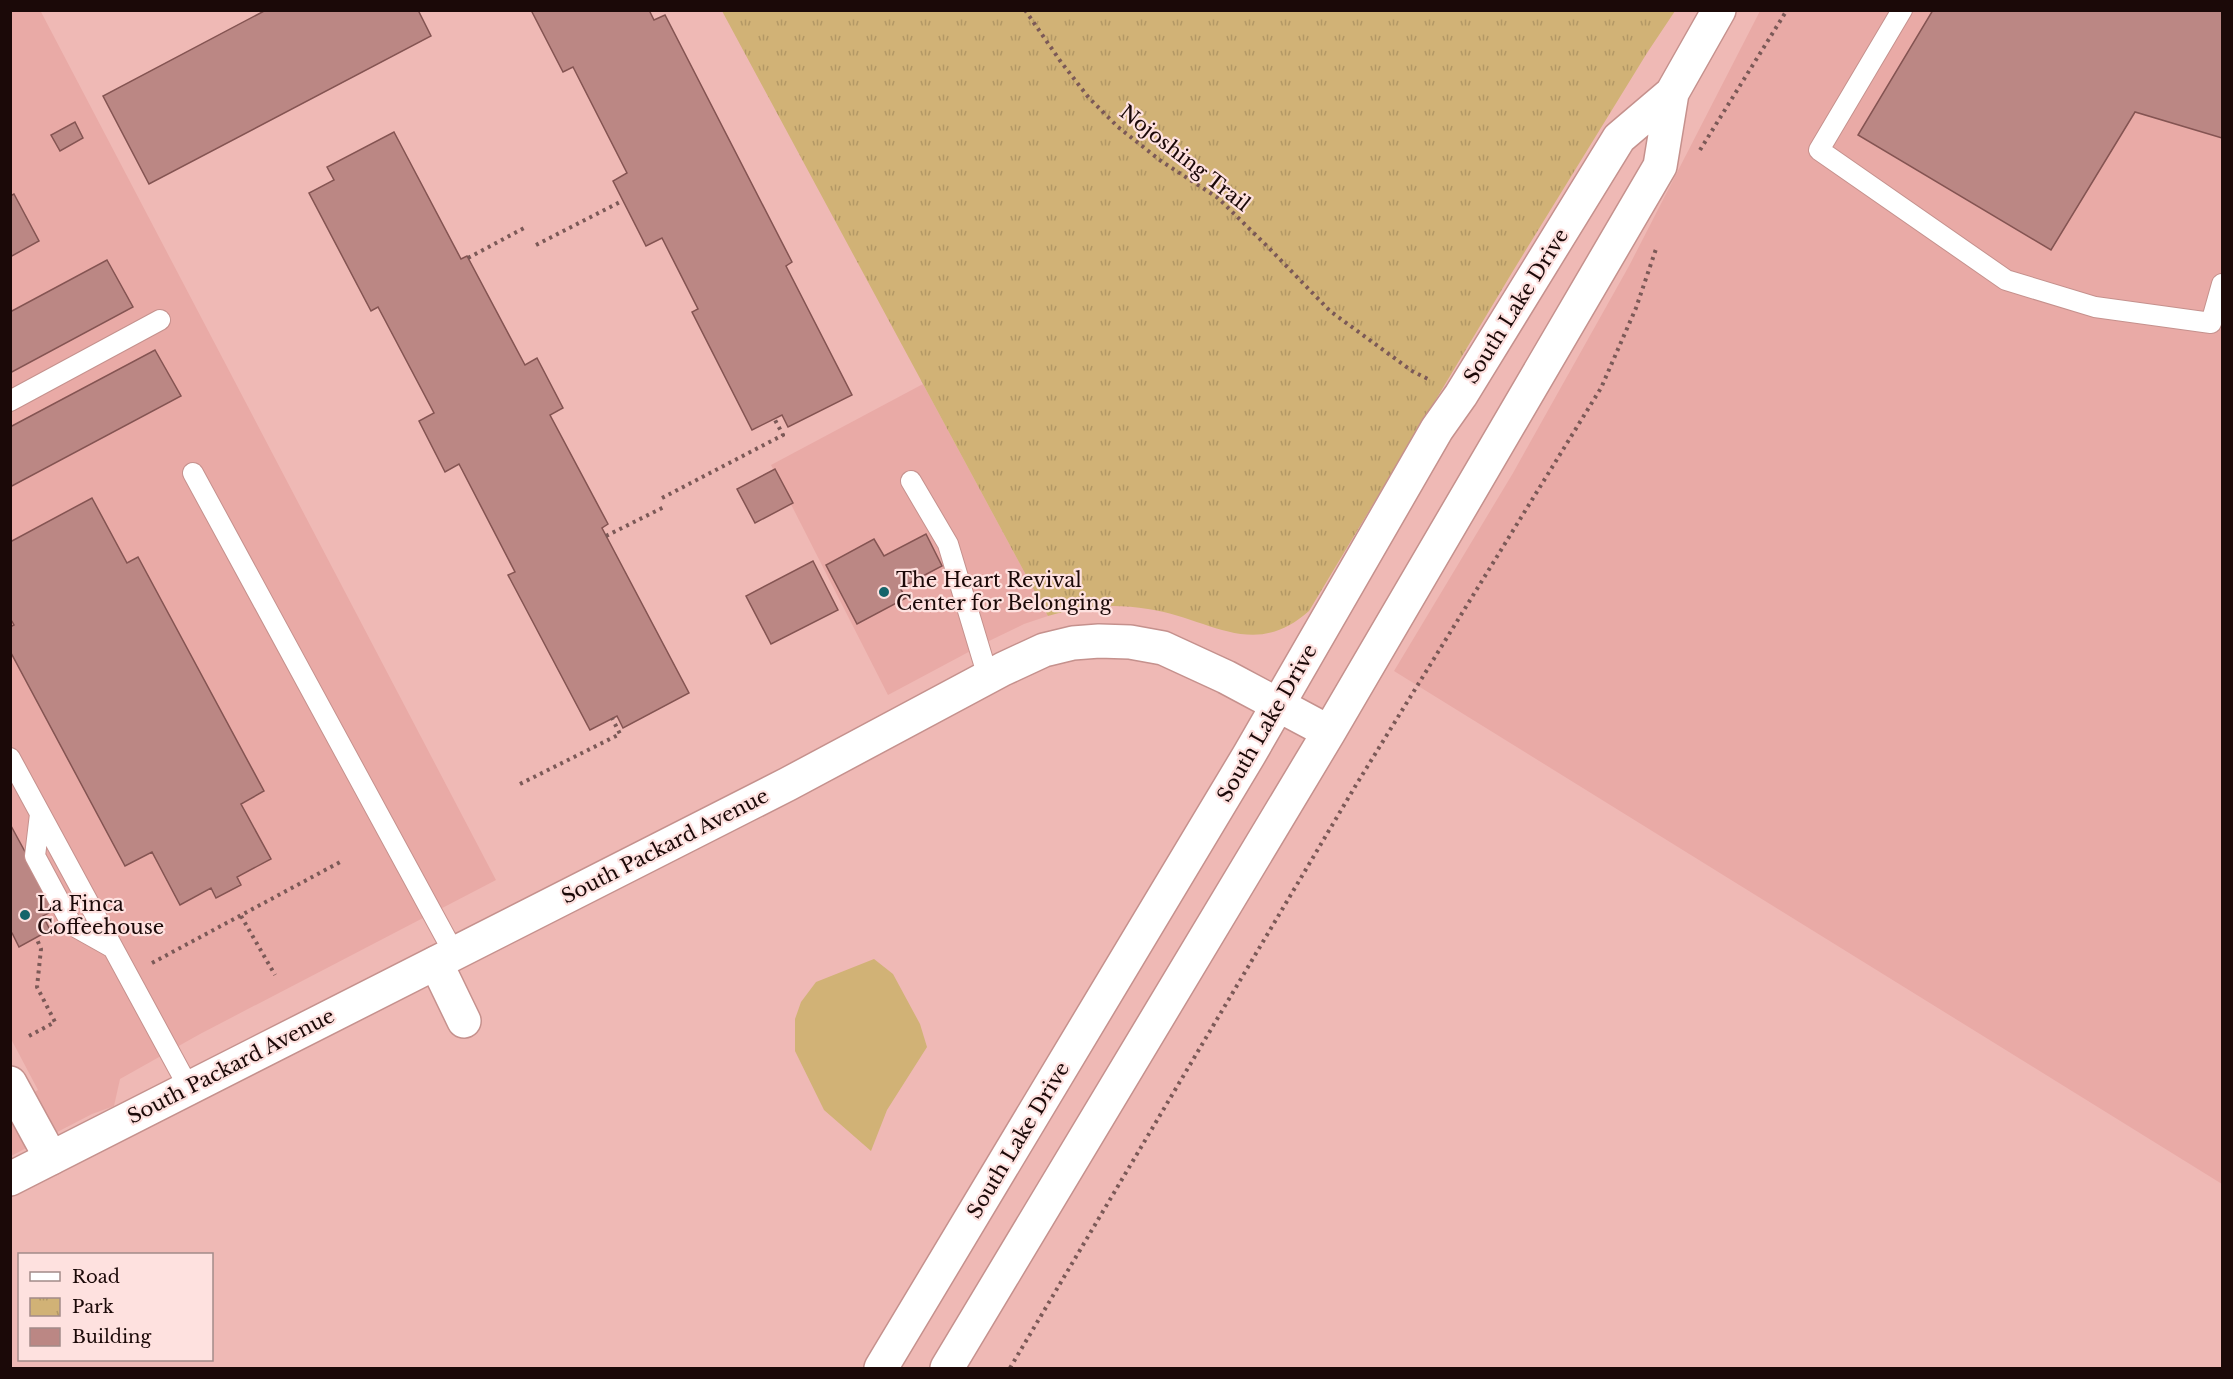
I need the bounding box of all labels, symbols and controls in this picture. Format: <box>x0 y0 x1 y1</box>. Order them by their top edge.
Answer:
street label: Nojoshing Trail <box>1115 100 1255 216</box>
street label: South Lake Drive <box>1459 224 1573 388</box>
place label: The Heart Revival Center for Belonging <box>896 568 1113 615</box>
marker: The Heart Revival Center for Belonging <box>877 585 891 599</box>
street label: South Lake Drive <box>1212 640 1322 806</box>
street label: South Packard Avenue <box>557 783 773 909</box>
place label: La Finca Coffeehouse <box>37 892 164 939</box>
marker: La Finca Coffeehouse <box>18 908 32 922</box>
street label: South Packard Avenue <box>123 1003 339 1129</box>
street label: South Lake Drive <box>962 1058 1074 1222</box>
legend <box>18 1253 213 1361</box>
text: Road <box>72 1266 120 1288</box>
text: Park <box>72 1296 114 1318</box>
text: Building <box>72 1326 151 1348</box>

